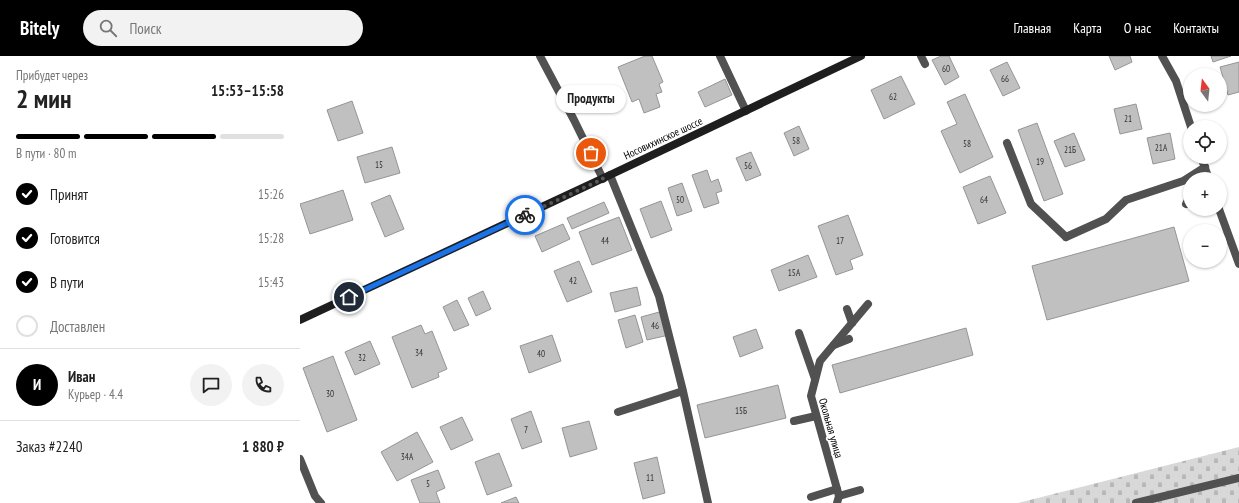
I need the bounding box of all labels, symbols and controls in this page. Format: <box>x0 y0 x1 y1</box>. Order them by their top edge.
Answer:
search box <box>83 10 363 46</box>
text: Bitely <box>20 16 59 40</box>
icon: search <box>97 17 119 39</box>
text: Поиск <box>129 19 162 38</box>
text: Главная <box>1013 19 1051 37</box>
text: Карта <box>1073 19 1102 37</box>
text: О нас <box>1124 19 1151 37</box>
text: Контакты <box>1173 19 1219 37</box>
house number: 60 <box>942 63 950 74</box>
text: Прибудет через <box>16 67 88 84</box>
north arrow <box>1183 68 1227 112</box>
map controls <box>1183 68 1227 268</box>
house number: 66 <box>1001 73 1009 84</box>
text: 15:53–15:58 <box>211 81 284 100</box>
text: 2 мин <box>16 82 71 115</box>
callout: Продукты <box>556 85 626 113</box>
text: Продукты <box>567 90 615 107</box>
house number: 62 <box>889 91 897 102</box>
street label: Носовихинское шоссе <box>621 113 705 162</box>
house number: 21 <box>1124 113 1132 124</box>
button: locate <box>1183 120 1227 164</box>
house number: 58 <box>792 135 800 146</box>
pin <box>574 136 608 170</box>
house number: 58 <box>963 138 971 149</box>
icon: bag <box>580 142 602 164</box>
house number: 21А <box>1155 142 1168 153</box>
house number: 21Б <box>1064 144 1076 155</box>
text: В пути · 80 m <box>16 145 77 162</box>
house number: 19 <box>1036 156 1044 167</box>
house number: 15 <box>375 159 383 170</box>
house number: 56 <box>744 160 752 171</box>
button: + <box>1183 172 1227 216</box>
icon: check <box>16 183 38 205</box>
text: Принят <box>50 185 88 204</box>
text: 15:26 <box>258 186 284 203</box>
house number: 50 <box>676 194 684 205</box>
house number: 64 <box>980 194 988 205</box>
courier <box>505 195 545 235</box>
icon: bike <box>514 204 536 226</box>
button: − <box>1183 224 1227 268</box>
icon: check <box>16 227 38 249</box>
text: Готовится <box>50 229 100 248</box>
text: 15:28 <box>258 230 284 247</box>
house number: 44 <box>601 235 609 246</box>
house number: 17 <box>836 235 844 246</box>
house number: 15А <box>788 267 801 278</box>
icon: check <box>16 271 38 293</box>
text: В пути <box>50 273 84 292</box>
text: 15:43 <box>258 274 284 291</box>
house number: 42 <box>569 275 577 286</box>
pin <box>332 280 366 314</box>
icon: home <box>338 286 360 308</box>
text: Доставлен <box>50 317 105 336</box>
house number: 46 <box>651 320 659 331</box>
house number: 34 <box>415 347 423 358</box>
house number: 40 <box>537 348 545 359</box>
house number: 32 <box>358 352 366 363</box>
button: chat <box>190 364 232 406</box>
button: phone <box>242 364 284 406</box>
text: Иван <box>68 367 95 386</box>
text: И <box>33 375 41 394</box>
text: Курьер · 4.4 <box>68 386 123 403</box>
house number: 30 <box>326 388 334 399</box>
street label: Окольная улица <box>816 396 846 460</box>
house number: 15Б <box>735 405 747 416</box>
house number: 7 <box>524 424 528 435</box>
text: Заказ #2240 <box>16 437 83 456</box>
text: 1 880 ₽ <box>242 437 284 456</box>
house number: 34А <box>401 451 414 462</box>
house number: 11 <box>646 472 654 483</box>
house number: 5 <box>426 478 430 489</box>

